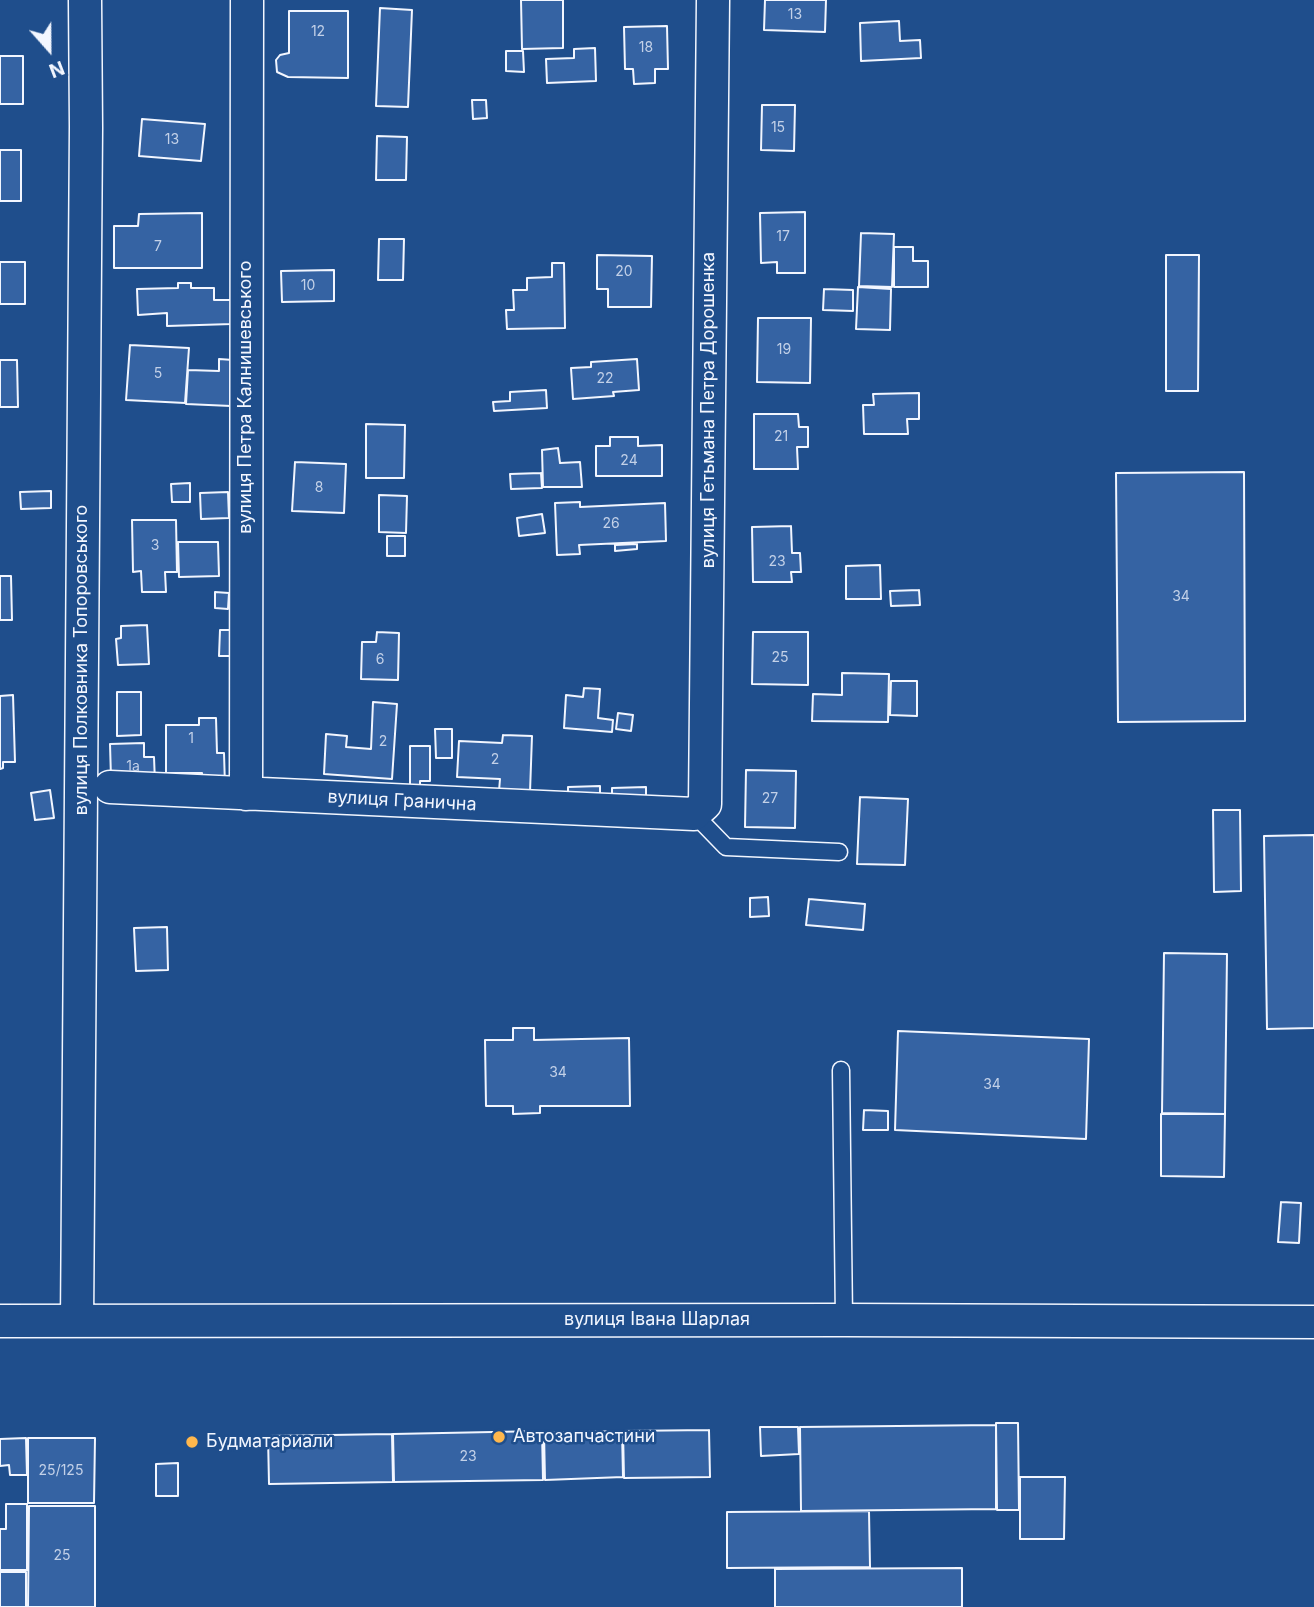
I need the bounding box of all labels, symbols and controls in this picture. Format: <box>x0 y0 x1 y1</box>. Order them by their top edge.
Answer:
house number: 13 <box>788 7 802 23</box>
north arrow <box>14 14 84 84</box>
house number: 12 <box>311 24 325 40</box>
house number: 18 <box>639 40 653 56</box>
text: N <box>46 56 68 82</box>
house number: 15 <box>771 120 785 136</box>
house number: 13 <box>165 132 179 148</box>
house number: 17 <box>776 229 790 245</box>
house number: 7 <box>154 239 162 255</box>
street label: вулиця Гетьмана Петра Дорошенка <box>698 252 720 568</box>
street label: вулиця Петра Калнишевського <box>235 260 257 534</box>
house number: 20 <box>615 264 633 280</box>
house number: 10 <box>301 278 315 294</box>
house number: 19 <box>777 342 791 358</box>
house number: 5 <box>154 366 162 382</box>
house number: 22 <box>596 371 614 387</box>
house number: 21 <box>774 429 788 445</box>
house number: 24 <box>620 453 638 469</box>
house number: 8 <box>315 480 323 496</box>
street label: вулиця Полковника Топоровського <box>71 505 93 815</box>
house number: 26 <box>602 516 620 532</box>
house number: 3 <box>151 538 159 554</box>
house number: 23 <box>768 554 786 570</box>
house number: 34 <box>1172 589 1190 605</box>
house number: 25 <box>771 650 789 666</box>
house number: 6 <box>376 652 384 668</box>
house number: 1 <box>188 731 194 747</box>
house number: 2 <box>379 734 387 750</box>
house number: 2 <box>491 752 499 768</box>
house number: 1а <box>126 759 140 775</box>
street label: вулиця Гранична <box>327 786 477 816</box>
house number: 27 <box>762 791 778 807</box>
house number: 34 <box>549 1065 567 1081</box>
house number: 34 <box>983 1077 1001 1093</box>
street label: вулиця Івана Шарлая <box>564 1309 750 1331</box>
place label: Автозапчастини <box>513 1426 655 1448</box>
marker: Автозапчастини <box>491 1429 507 1445</box>
place label: Будматариали <box>206 1431 333 1453</box>
marker: Будматариали <box>184 1434 200 1450</box>
house number: 23 <box>459 1449 477 1465</box>
house number: 25/125 <box>39 1463 83 1479</box>
house number: 25 <box>53 1548 71 1564</box>

